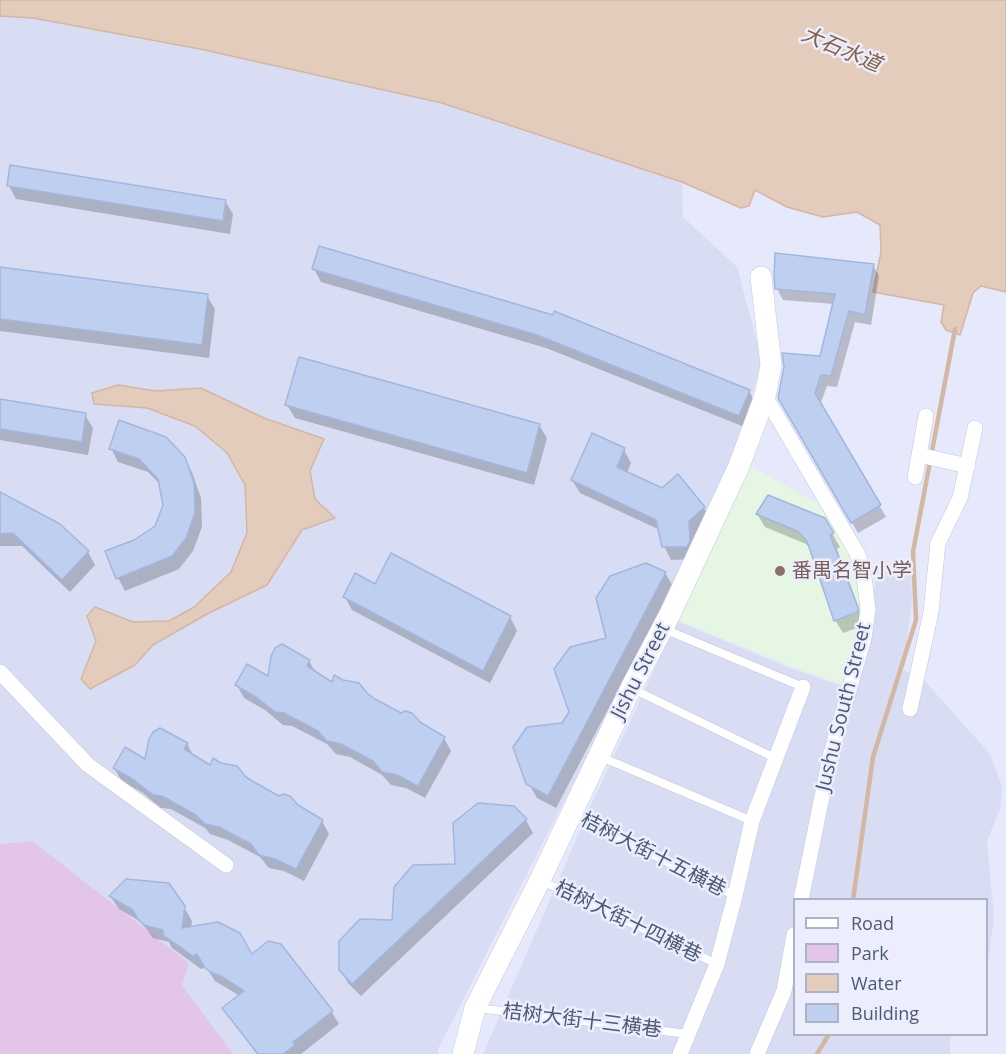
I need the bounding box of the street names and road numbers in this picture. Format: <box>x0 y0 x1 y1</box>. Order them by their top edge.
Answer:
street label: Jishu Street <box>606 619 676 723</box>
street label: Jushu South Street <box>811 620 877 794</box>
street label: 桔树大街十五横巷 <box>576 808 730 902</box>
street label: 桔树大街十四横巷 <box>551 876 705 968</box>
street label: 桔树大街十三横巷 <box>501 999 663 1043</box>

